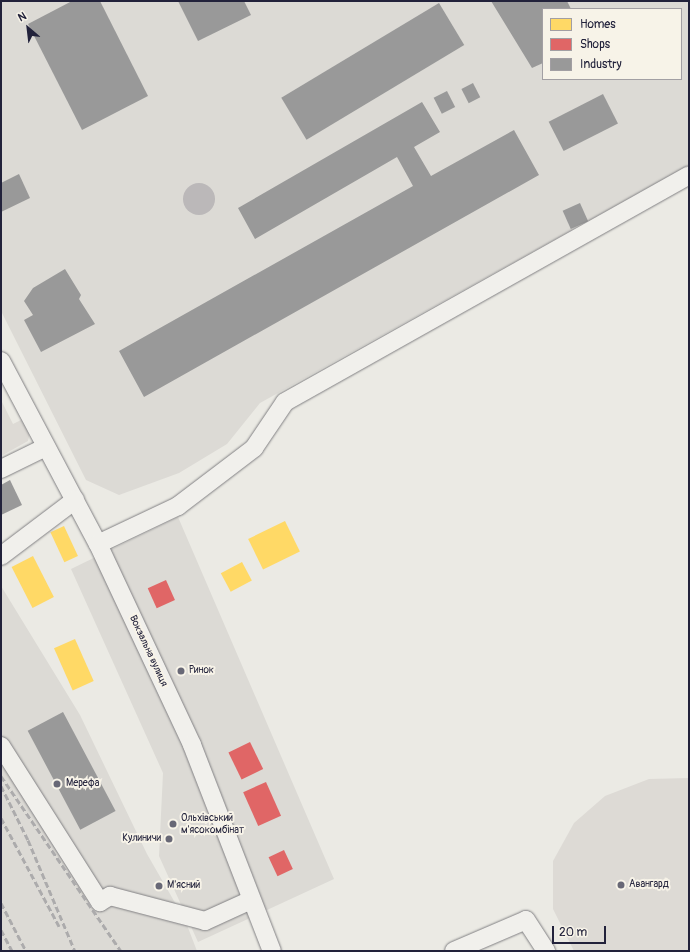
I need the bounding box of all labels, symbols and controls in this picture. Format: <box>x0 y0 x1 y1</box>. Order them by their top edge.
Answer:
north arrow <box>8 8 48 48</box>
legend <box>542 8 682 80</box>
text: N <box>16 9 28 24</box>
text: Homes <box>580 17 616 32</box>
text: Shops <box>580 37 610 52</box>
text: Industry <box>580 57 622 72</box>
street label: Вокзальна вулиця <box>126 613 170 689</box>
place label: Ринок <box>189 665 214 677</box>
marker: Ринок <box>176 666 186 676</box>
marker: Мерефа <box>51 778 63 790</box>
place label: Мерефа <box>66 778 99 790</box>
place label: Ольхівський м'ясокомбінат <box>181 812 244 836</box>
marker: Ольхівський м'ясокомбінат <box>168 819 178 829</box>
place label: Кулиничи <box>122 833 161 845</box>
marker: Кулиничи <box>164 834 174 844</box>
place label: Авангард <box>629 879 669 891</box>
place label: М'ясний <box>167 880 200 892</box>
marker: Авангард <box>616 880 626 890</box>
marker: М'ясний <box>154 881 164 891</box>
scale bar <box>554 918 608 944</box>
text: 20 m <box>559 925 587 940</box>

